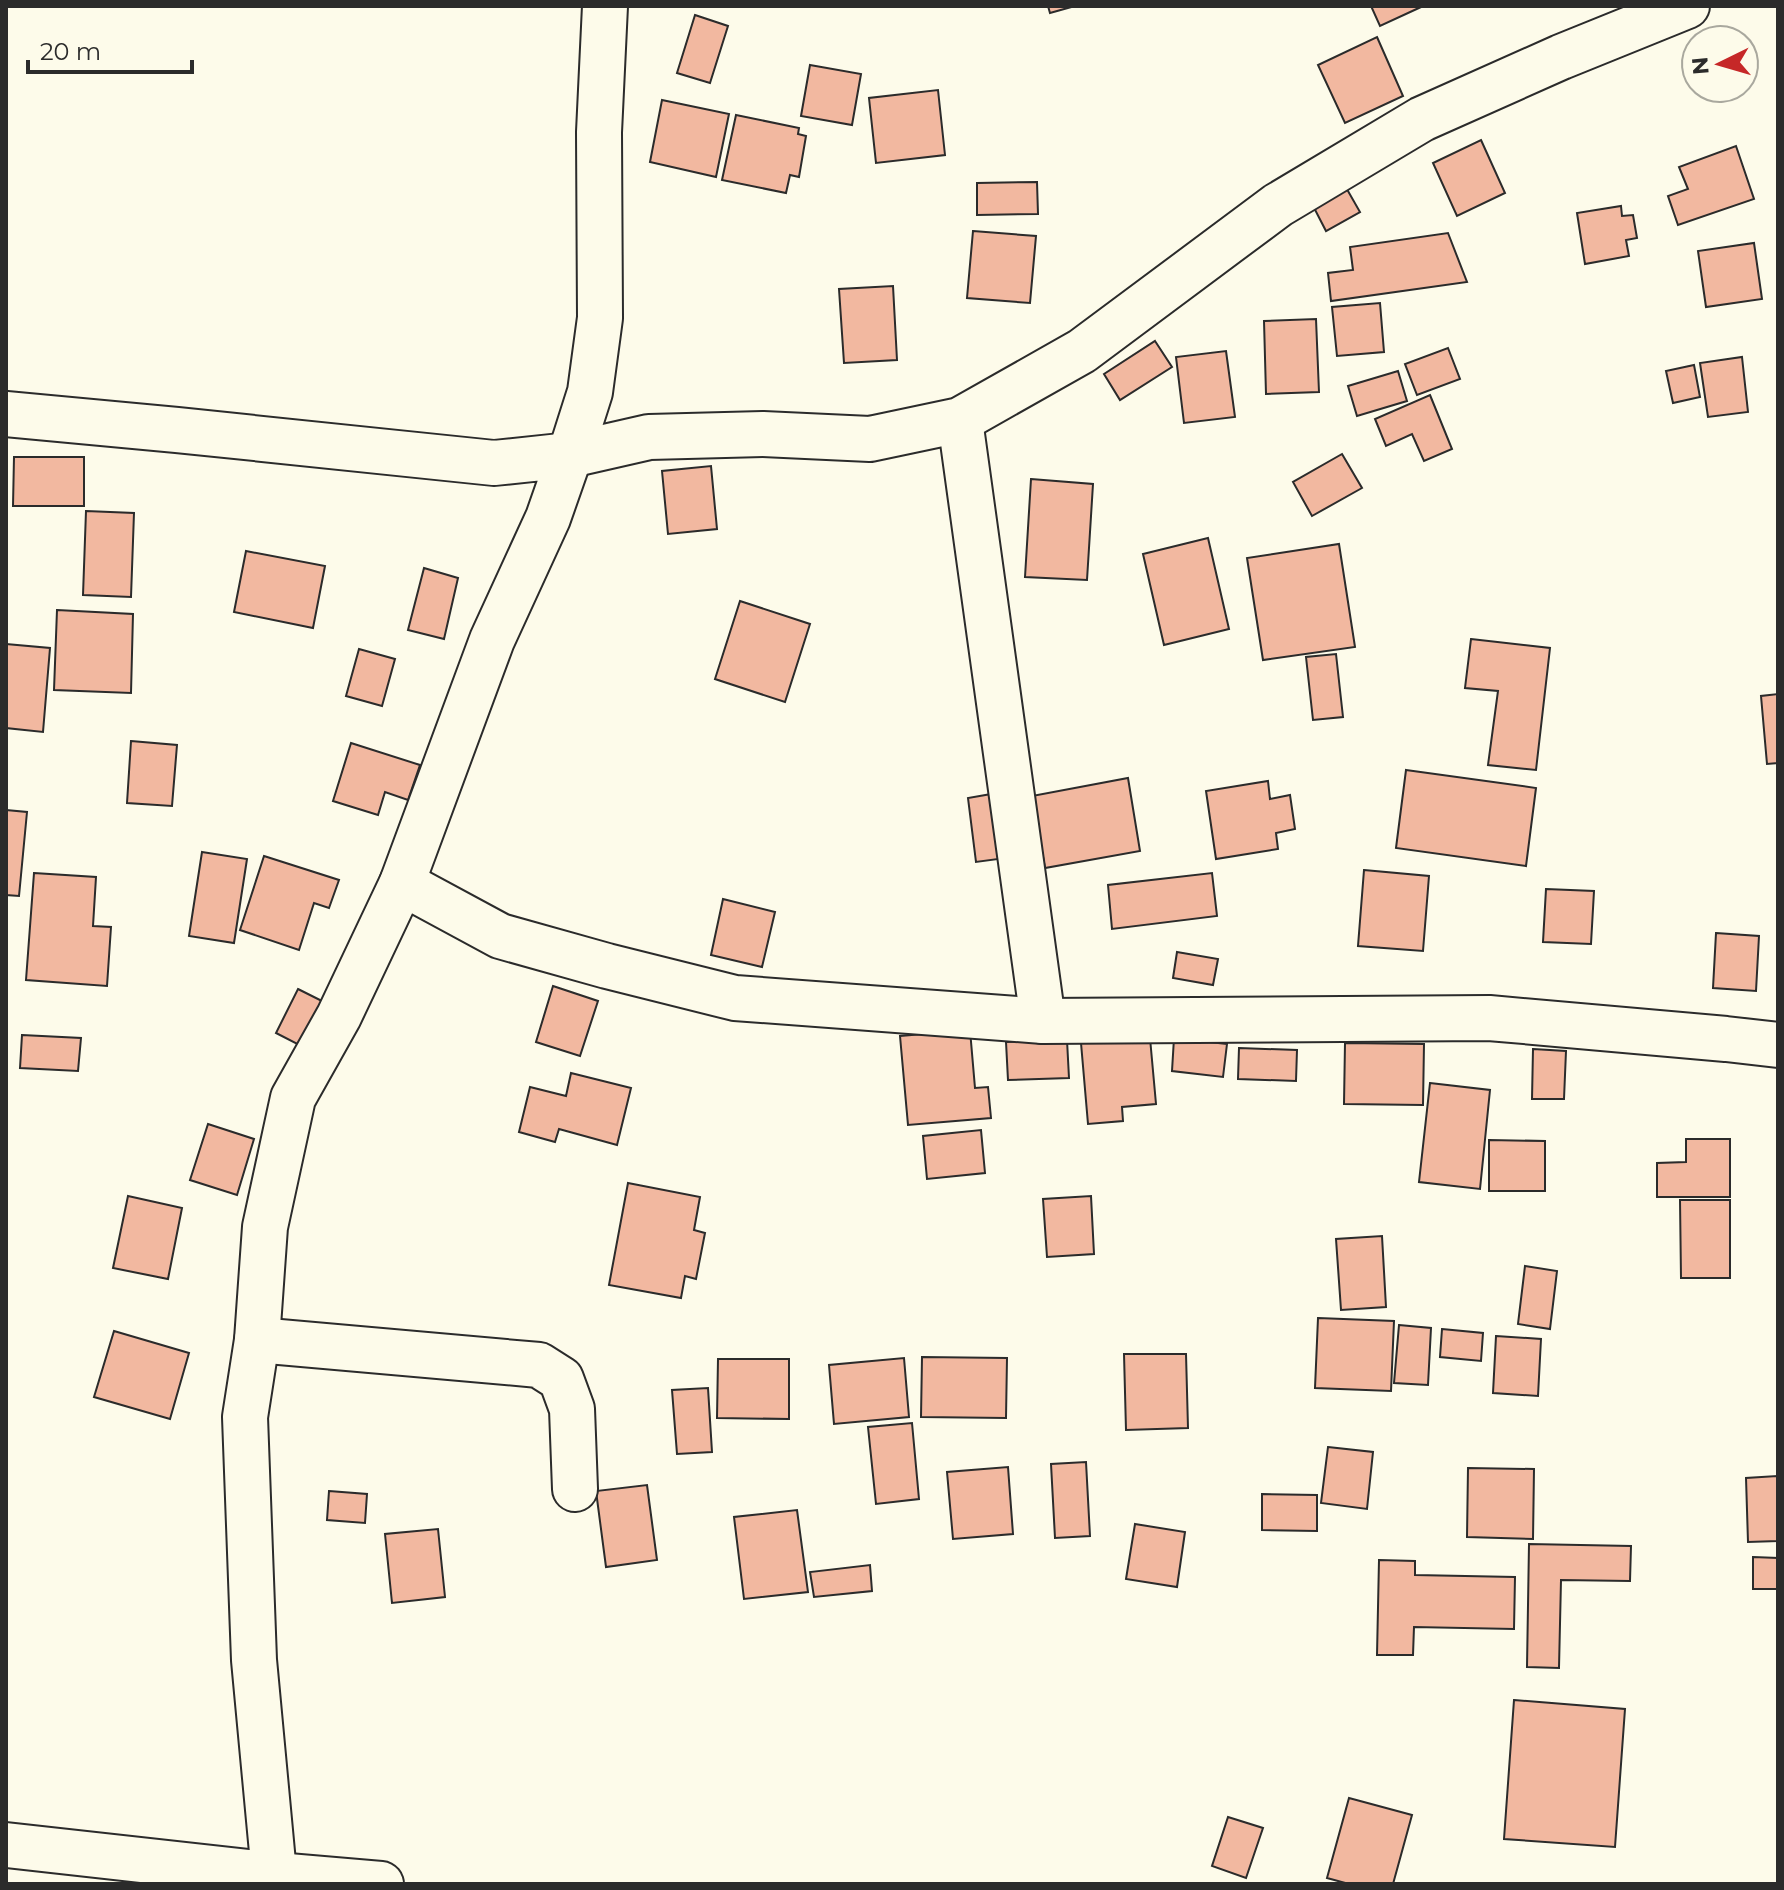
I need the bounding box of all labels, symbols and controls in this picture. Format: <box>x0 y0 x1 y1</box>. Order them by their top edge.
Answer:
scale bar <box>28 24 192 74</box>
north arrow <box>1680 24 1760 104</box>
text: 20 m <box>40 37 101 66</box>
text: N <box>1686 56 1715 76</box>

